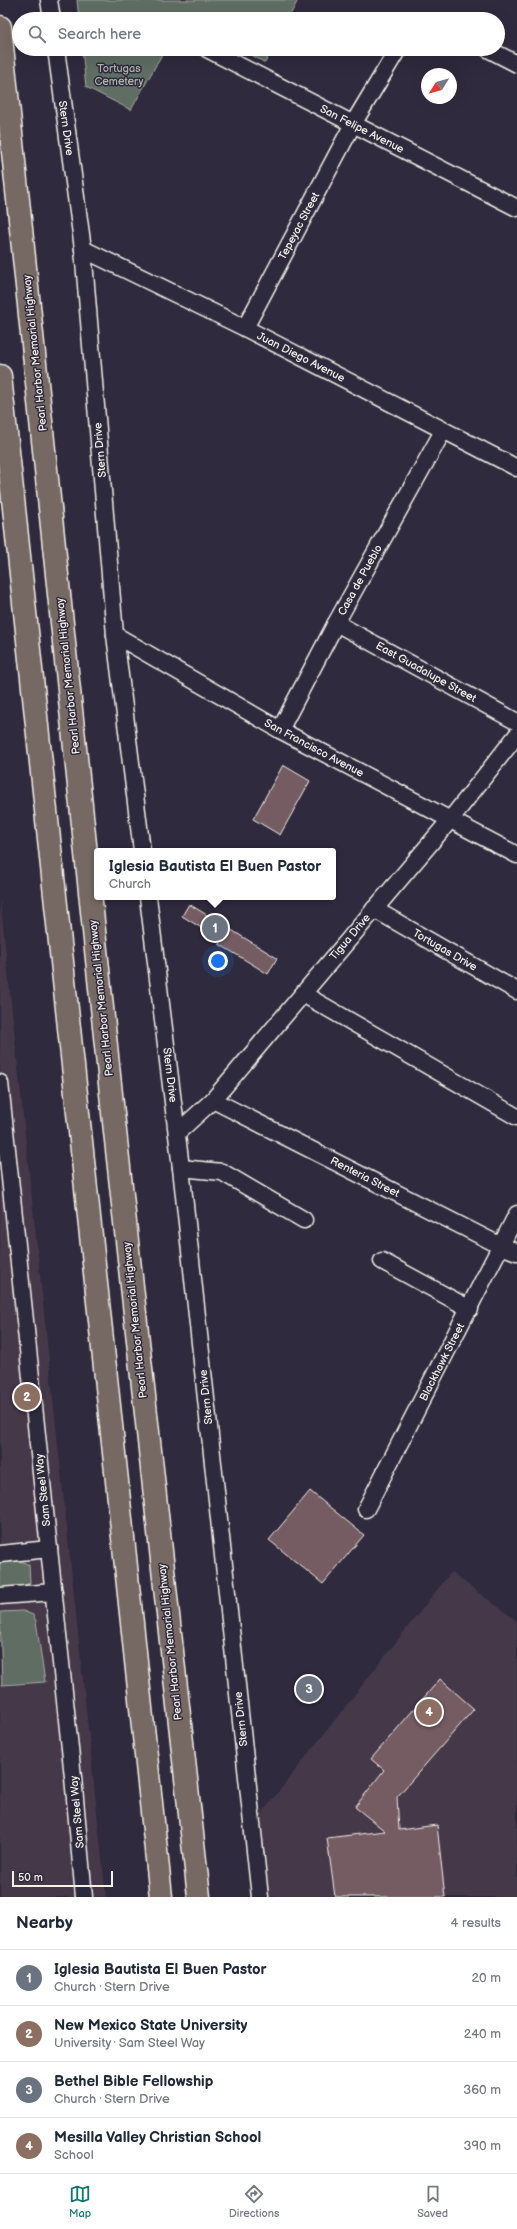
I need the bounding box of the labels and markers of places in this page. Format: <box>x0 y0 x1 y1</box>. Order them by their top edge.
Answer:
pin: 1 <box>202 913 228 943</box>
pin: 2 <box>14 1382 40 1412</box>
pin: 3 <box>296 1674 322 1704</box>
pin: 4 <box>416 1697 442 1727</box>

